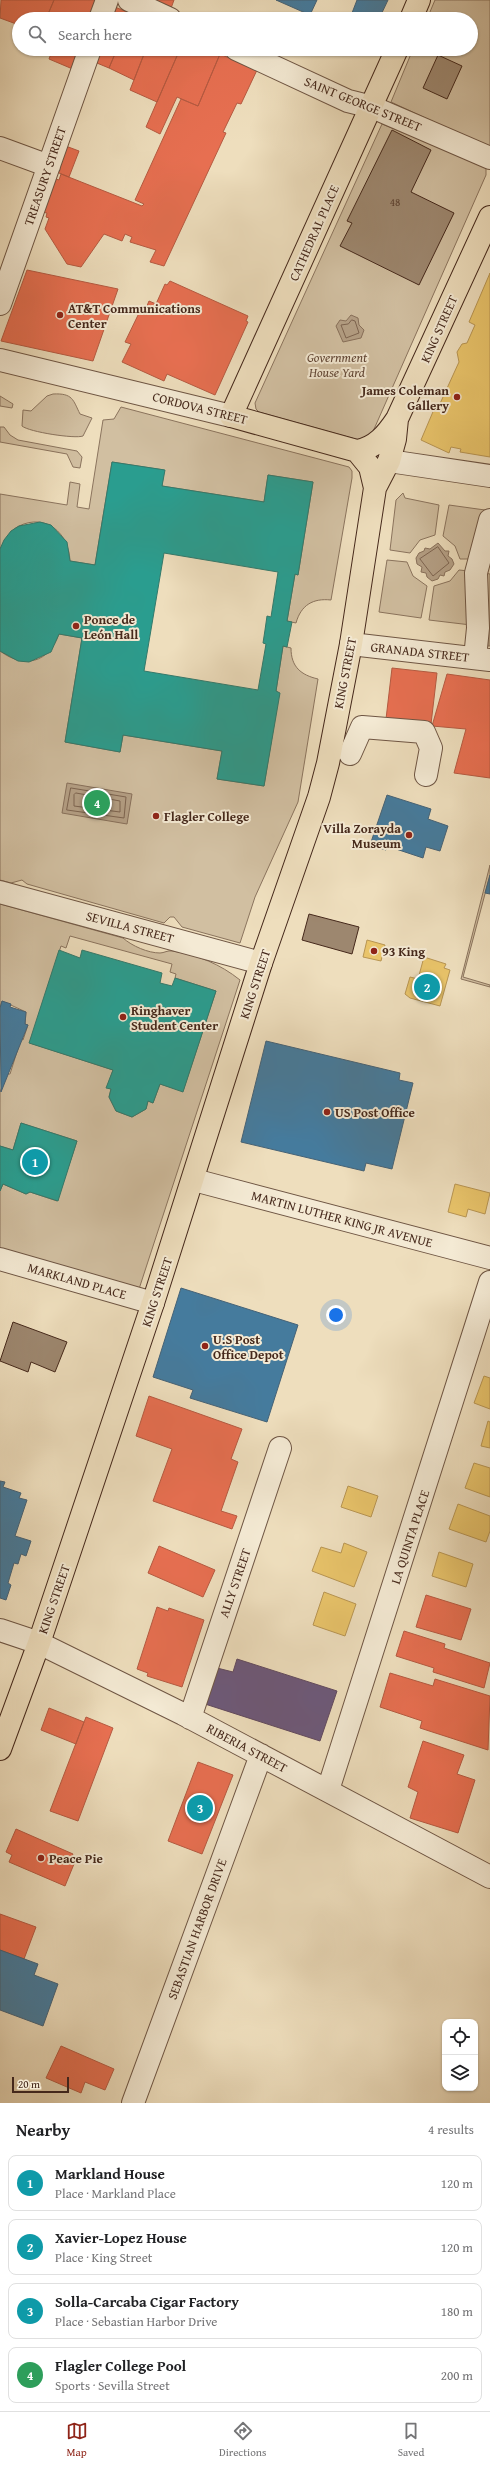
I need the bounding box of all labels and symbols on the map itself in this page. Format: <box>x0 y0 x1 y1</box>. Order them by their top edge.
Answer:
street label: SAINT GEORGE STREET <box>301 72 425 137</box>
street label: TREASURY STREET <box>19 123 71 228</box>
street label: CATHEDRAL PLACE <box>284 181 344 284</box>
house number: 48 <box>390 194 400 210</box>
street label: KING STREET <box>416 291 463 366</box>
place label: AT&T Communications Center <box>68 299 201 333</box>
marker: AT&T Communications Center <box>55 310 65 320</box>
park label: Government House Yard <box>307 348 368 382</box>
place label: James Coleman Gallery <box>360 381 449 415</box>
street label: CORDOVA STREET <box>150 387 250 429</box>
marker: James Coleman Gallery <box>452 392 462 402</box>
place label: Ponce de León Hall <box>84 610 138 644</box>
marker: Ponce de León Hall <box>71 621 81 631</box>
street label: KING STREET <box>329 635 361 710</box>
street label: GRANADA STREET <box>370 637 471 667</box>
pin: 4 <box>84 788 110 818</box>
place label: Flagler College <box>164 807 249 826</box>
marker: Flagler College <box>151 811 161 821</box>
place label: Villa Zorayda Museum <box>323 819 402 853</box>
marker: Villa Zorayda Museum <box>404 830 414 840</box>
street label: SEVILLA STREET <box>84 906 177 948</box>
place label: 93 King <box>382 942 425 961</box>
street label: KING STREET <box>235 946 275 1021</box>
marker: 93 King <box>369 946 379 956</box>
pin: 2 <box>414 972 440 1002</box>
place label: Ringhaver Student Center <box>131 1001 218 1035</box>
marker: Ringhaver Student Center <box>118 1012 128 1022</box>
place label: US Post Office <box>335 1103 415 1122</box>
marker: US Post Office <box>322 1107 332 1117</box>
pin: 1 <box>22 1147 48 1177</box>
street label: MARTIN LUTHER KING JR AVENUE <box>249 1186 435 1252</box>
street label: KING STREET <box>137 1254 177 1329</box>
street label: MARKLAND PLACE <box>25 1258 129 1304</box>
your location <box>326 1305 346 1325</box>
place label: U.S Post Office Depot <box>213 1330 284 1364</box>
marker: U.S Post Office Depot <box>200 1341 210 1351</box>
street label: LA QUINTA PLACE <box>386 1487 434 1587</box>
street label: ALLY STREET <box>214 1545 256 1620</box>
street label: KING STREET <box>33 1561 75 1636</box>
street label: RIBERIA STREET <box>203 1719 291 1778</box>
pin: 3 <box>187 1793 213 1823</box>
place label: Peace Pie <box>49 1849 103 1868</box>
marker: Peace Pie <box>36 1853 46 1863</box>
street label: SEBASTIAN HARBOR DRIVE <box>163 1855 232 2002</box>
scale bar <box>12 2075 69 2094</box>

